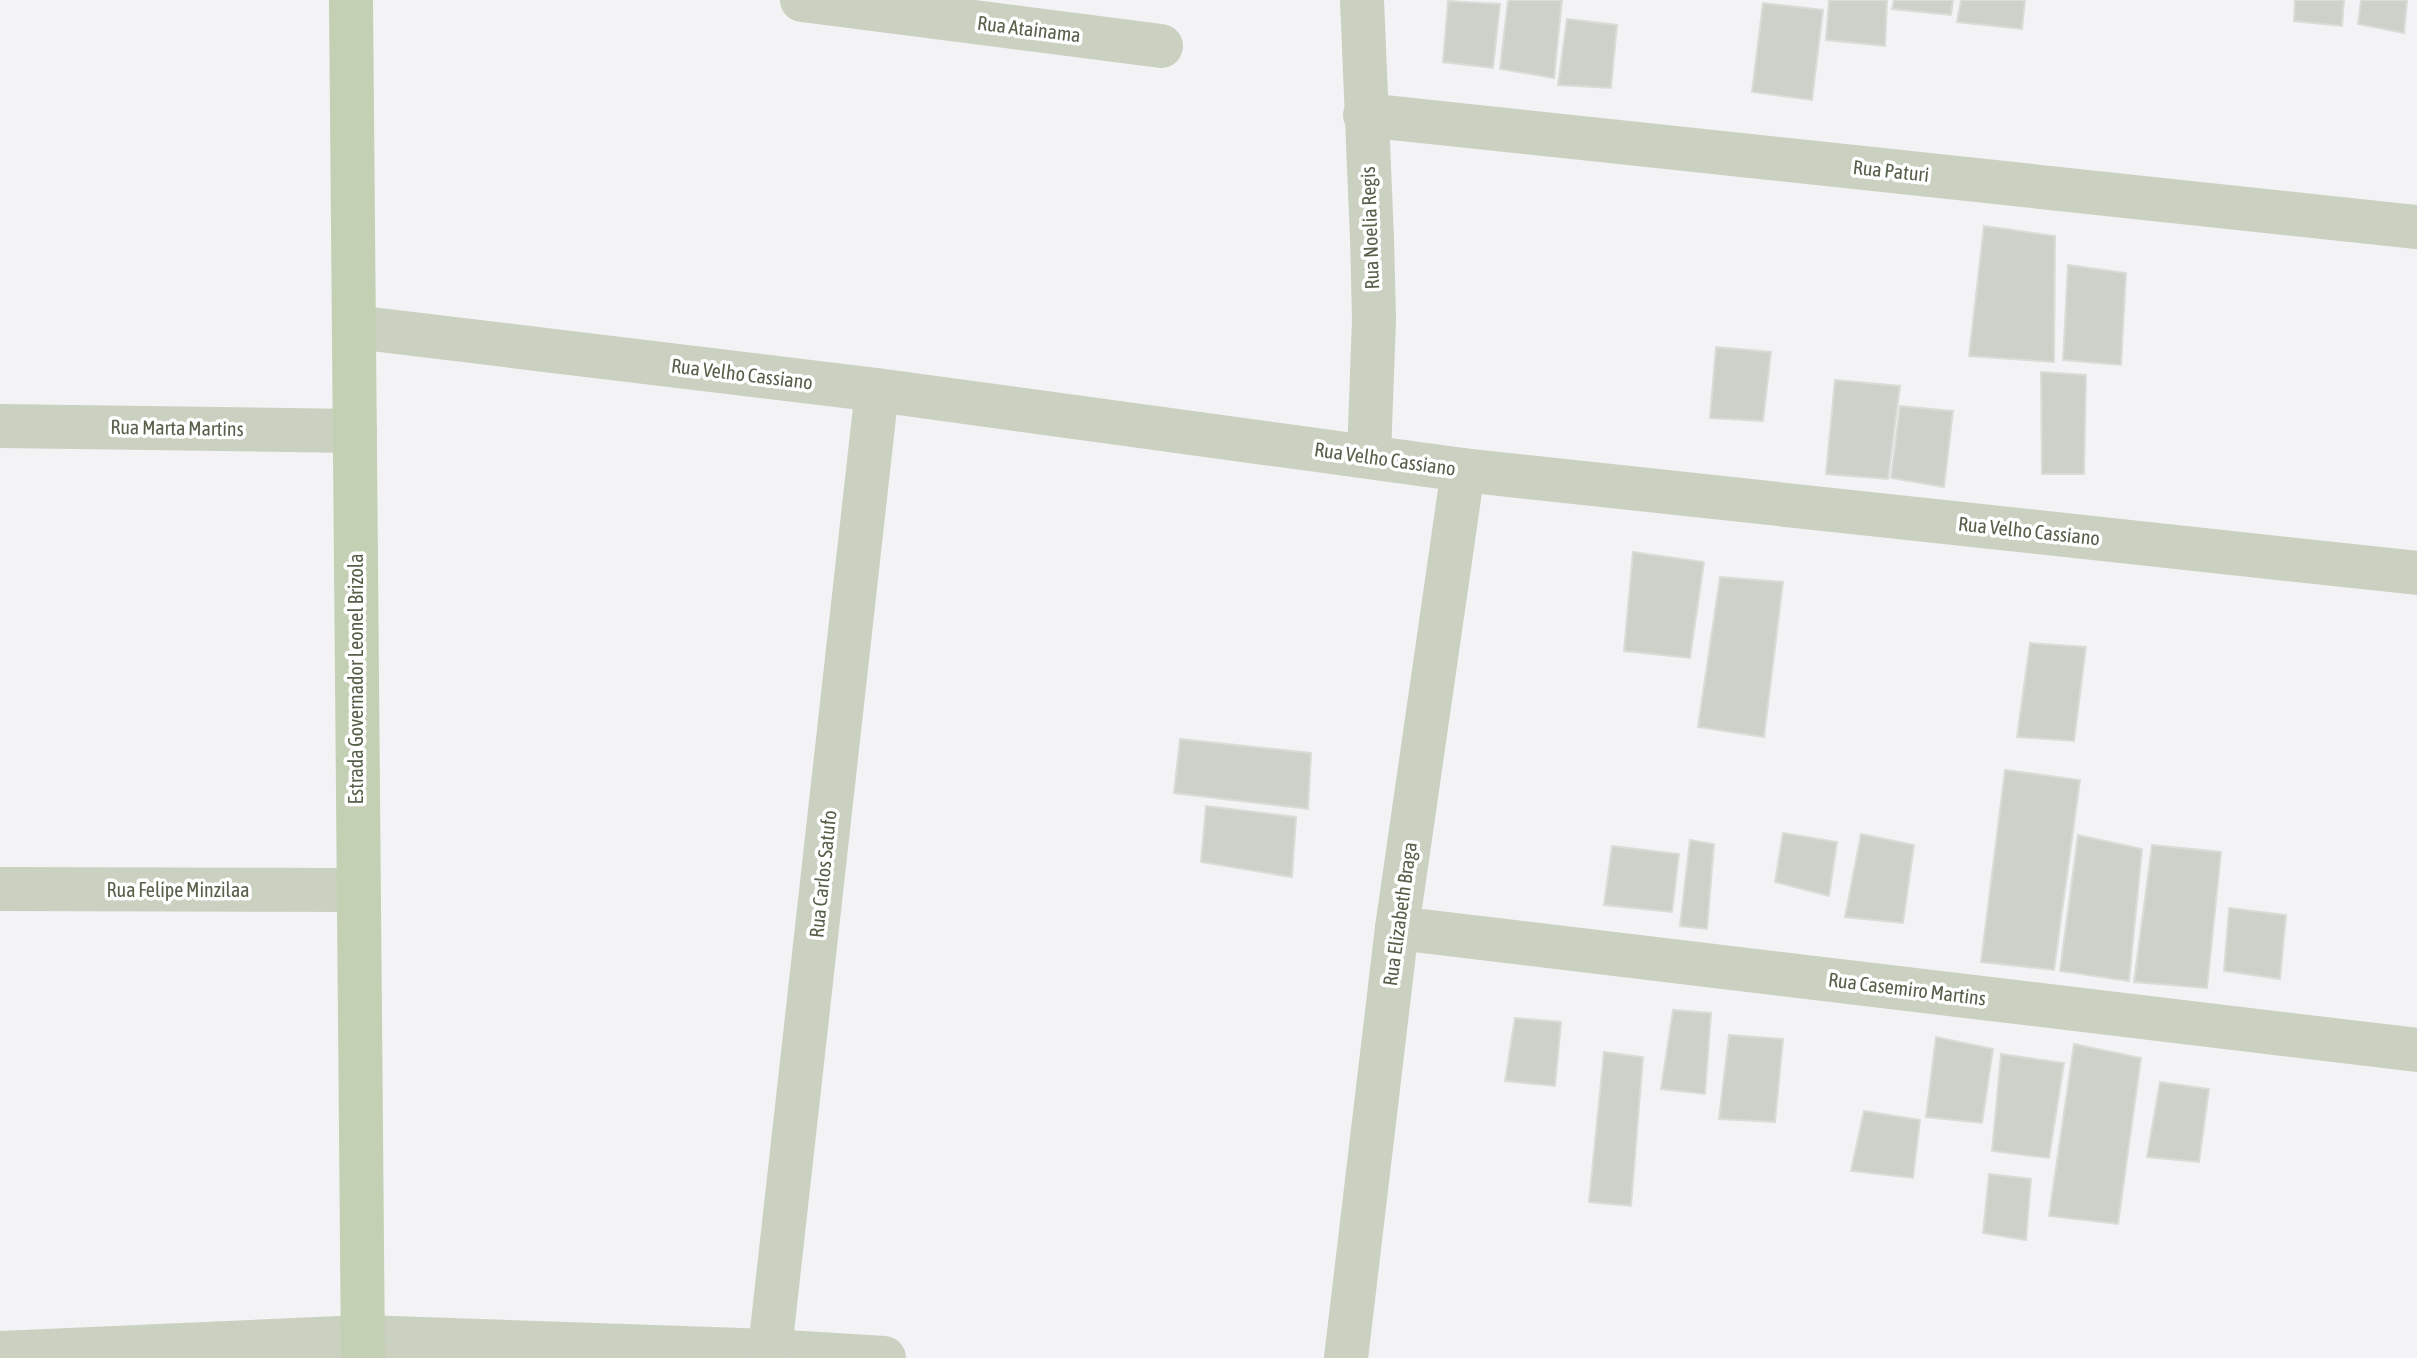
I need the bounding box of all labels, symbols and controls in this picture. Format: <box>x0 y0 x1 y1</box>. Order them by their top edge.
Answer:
street label: Rua Atainama <box>976 11 1082 46</box>
street label: Rua Paturi <box>1852 155 1930 186</box>
street label: Rua Noelia Regis <box>1356 166 1383 290</box>
street label: Rua Velho Cassiano <box>670 353 814 394</box>
street label: Rua Marta Martins <box>110 415 244 440</box>
street label: Rua Velho Cassiano <box>1313 437 1457 480</box>
street label: Rua Velho Cassiano <box>1957 512 2101 549</box>
street label: Estrada Governador Leonel Brizola <box>344 554 367 804</box>
street label: Rua Carlos Satufo <box>804 809 841 939</box>
street label: Rua Elizabeth Braga <box>1378 840 1421 987</box>
street label: Rua Felipe Minzilaa <box>106 878 250 901</box>
street label: Rua Casemiro Martins <box>1827 967 1987 1010</box>

